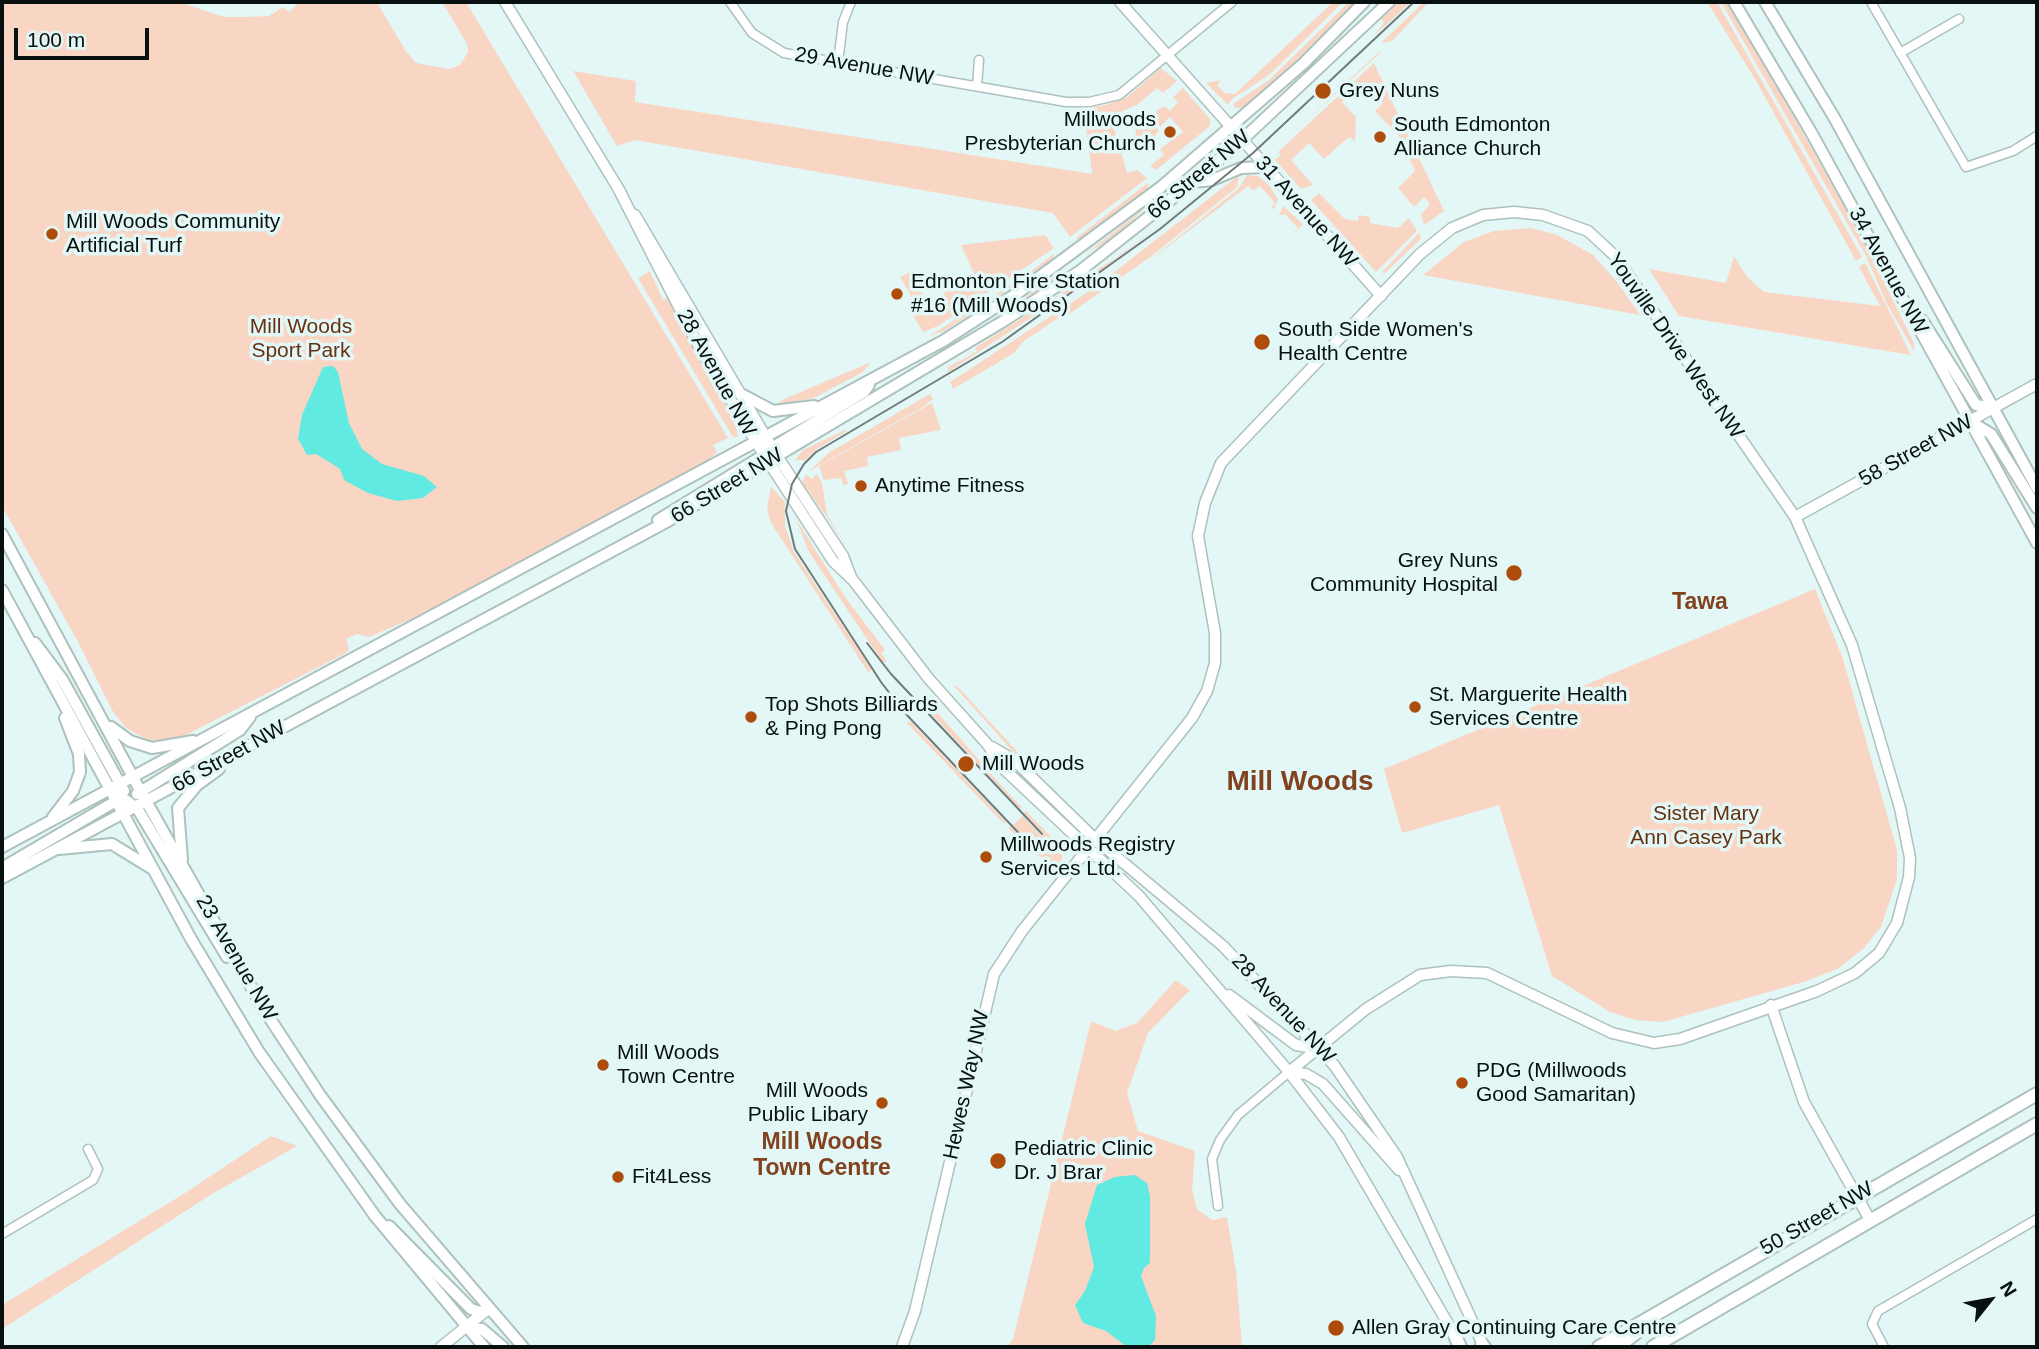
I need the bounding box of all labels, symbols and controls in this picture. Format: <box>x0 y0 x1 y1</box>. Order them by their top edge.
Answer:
scale bar <box>18 14 152 58</box>
text: 100 m <box>27 28 85 51</box>
street label: 29 Avenue NW <box>792 42 936 92</box>
place label: Grey Nuns <box>1339 78 1439 104</box>
marker: Grey Nuns <box>1313 81 1333 101</box>
place label: Millwoods Presbyterian Church <box>965 107 1156 157</box>
place label: South Edmonton Alliance Church <box>1394 112 1550 162</box>
marker: Millwoods Presbyterian Church <box>1162 124 1178 140</box>
street label: 66 Street NW <box>1143 125 1255 225</box>
marker: South Edmonton Alliance Church <box>1372 129 1388 145</box>
street label: 31 Avenue NW <box>1250 151 1362 273</box>
street label: 34 Avenue NW <box>1843 203 1933 339</box>
place label: Mill Woods Community Artificial Turf <box>66 209 280 259</box>
marker: Mill Woods Community Artificial Turf <box>44 226 60 242</box>
street label: Youville Drive West NW <box>1601 248 1749 444</box>
place label: Edmonton Fire Station #16 (Mill Woods) <box>911 269 1120 319</box>
marker: Edmonton Fire Station #16 (Mill Woods) <box>889 286 905 302</box>
street label: 28 Avenue NW <box>671 305 761 441</box>
park label: Mill Woods Sport Park <box>250 314 352 364</box>
place label: South Side Women's Health Centre <box>1278 317 1473 367</box>
marker: South Side Women's Health Centre <box>1252 332 1272 352</box>
street label: 58 Street NW <box>1855 409 1977 493</box>
street label: 66 Street NW <box>666 443 788 529</box>
place label: Anytime Fitness <box>875 473 1024 499</box>
marker: Anytime Fitness <box>853 478 869 494</box>
place label: Grey Nuns Community Hospital <box>1310 548 1498 598</box>
marker: Grey Nuns Community Hospital <box>1504 563 1524 583</box>
district label: Tawa <box>1672 589 1728 617</box>
place label: St. Marguerite Health Services Centre <box>1429 682 1627 732</box>
place label: Top Shots Billiards & Ping Pong <box>765 692 938 742</box>
marker: St. Marguerite Health Services Centre <box>1407 699 1423 715</box>
marker: Top Shots Billiards & Ping Pong <box>743 709 759 725</box>
street label: 66 Street NW <box>168 715 290 799</box>
place label: Mill Woods <box>982 751 1084 777</box>
marker: Mill Woods <box>956 754 976 774</box>
district label: Mill Woods <box>1226 765 1374 799</box>
park label: Sister Mary Ann Casey Park <box>1630 801 1782 851</box>
place label: Millwoods Registry Services Ltd. <box>1000 832 1175 882</box>
marker: Millwoods Registry Services Ltd. <box>978 849 994 865</box>
street label: 23 Avenue NW <box>190 891 282 1025</box>
street label: 28 Avenue NW <box>1226 949 1340 1069</box>
street label: Hewes Way NW <box>939 1008 995 1162</box>
place label: Mill Woods Town Centre <box>617 1040 735 1090</box>
marker: Mill Woods Town Centre <box>595 1057 611 1073</box>
place label: PDG (Millwoods Good Samaritan) <box>1476 1058 1636 1108</box>
marker: PDG (Millwoods Good Samaritan) <box>1454 1075 1470 1091</box>
place label: Mill Woods Public Libary <box>748 1078 868 1128</box>
marker: Mill Woods Public Libary <box>874 1095 890 1111</box>
district label: Mill Woods Town Centre <box>753 1129 891 1183</box>
place label: Pediatric Clinic Dr. J Brar <box>1014 1136 1153 1186</box>
marker: Pediatric Clinic Dr. J Brar <box>988 1151 1008 1171</box>
place label: Fit4Less <box>632 1164 711 1190</box>
marker: Fit4Less <box>610 1169 626 1185</box>
street label: 50 Street NW <box>1756 1177 1878 1261</box>
north arrow <box>1955 1265 2025 1335</box>
text: N <box>1996 1278 2021 1300</box>
place label: Allen Gray Continuing Care Centre <box>1352 1315 1676 1341</box>
marker: Allen Gray Continuing Care Centre <box>1326 1318 1346 1338</box>

